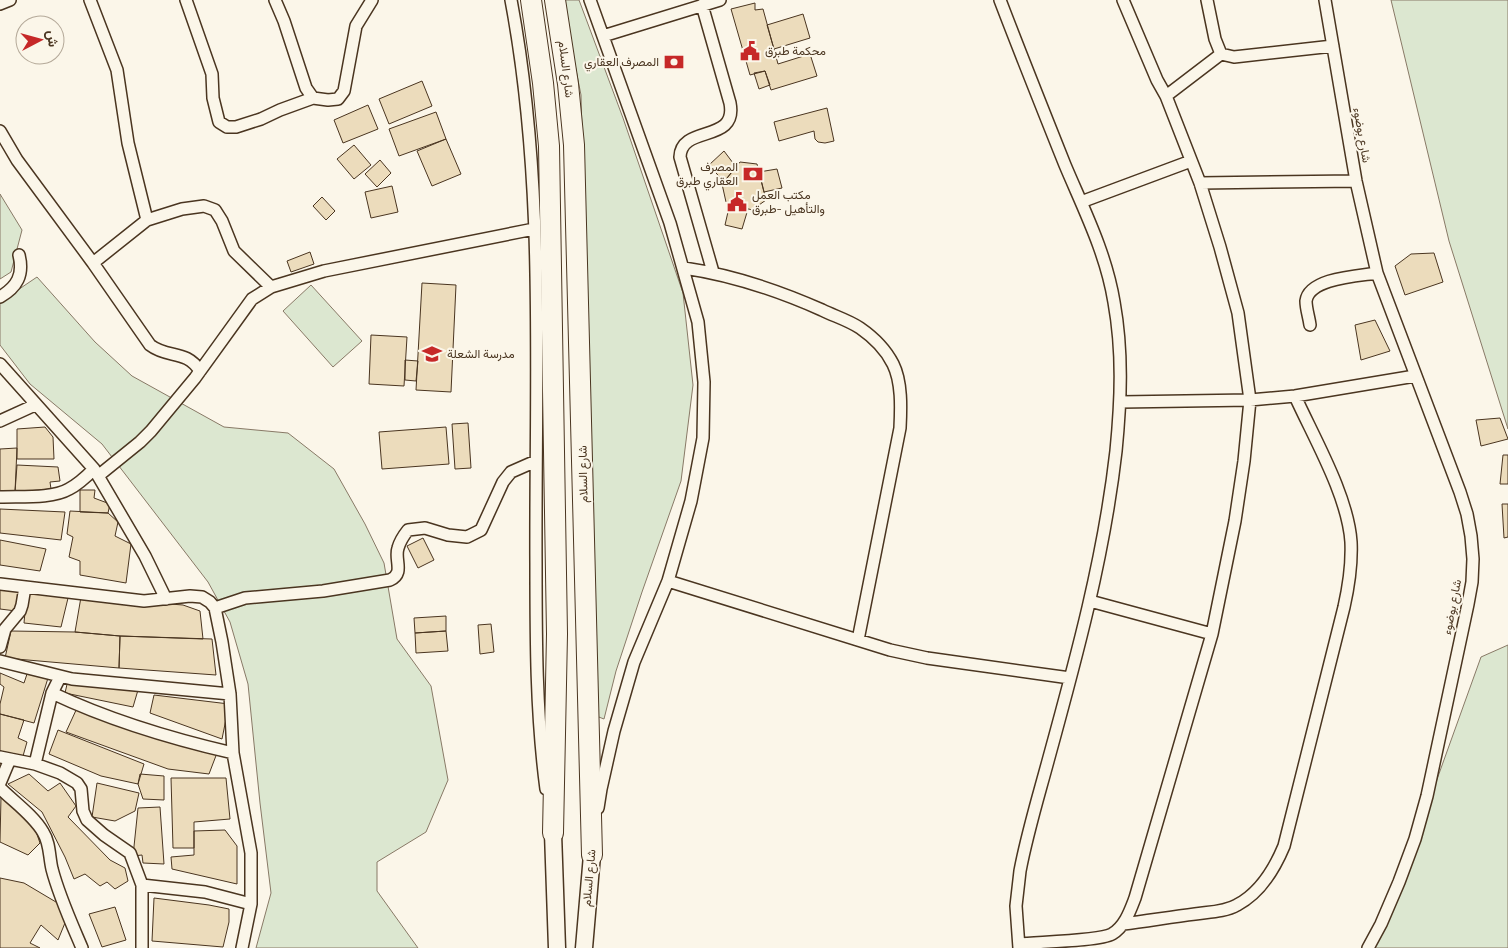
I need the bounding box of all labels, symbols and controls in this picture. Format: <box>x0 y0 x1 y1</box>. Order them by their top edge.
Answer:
north arrow <box>15 15 65 65</box>
text: ش <box>42 29 65 48</box>
street label: شارع السلام <box>554 39 579 99</box>
public building icon: محكمة طبرق <box>739 40 761 62</box>
place label: محكمة طبرق <box>765 41 826 60</box>
bank icon: المصرف العقاري <box>663 51 685 73</box>
place label: المصرف العقاري <box>584 52 659 72</box>
street label: شارع بوضوء <box>1348 106 1377 164</box>
place label: المصرف العقاري طبرق <box>676 157 738 191</box>
bank icon: المصرف العقاري طبرق <box>742 163 764 185</box>
place label: مكتب العمل والتأهيل -طبرق <box>752 185 825 218</box>
public building icon: مكتب العمل والتأهيل -طبرق <box>726 191 748 213</box>
school or university icon: مدرسة الشعلة <box>421 343 443 365</box>
place label: مدرسة الشعلة <box>447 344 515 363</box>
street label: شارع السلام <box>572 445 593 503</box>
street label: شارع بوضوء <box>1437 578 1466 636</box>
street label: شارع السلام <box>577 848 600 907</box>

